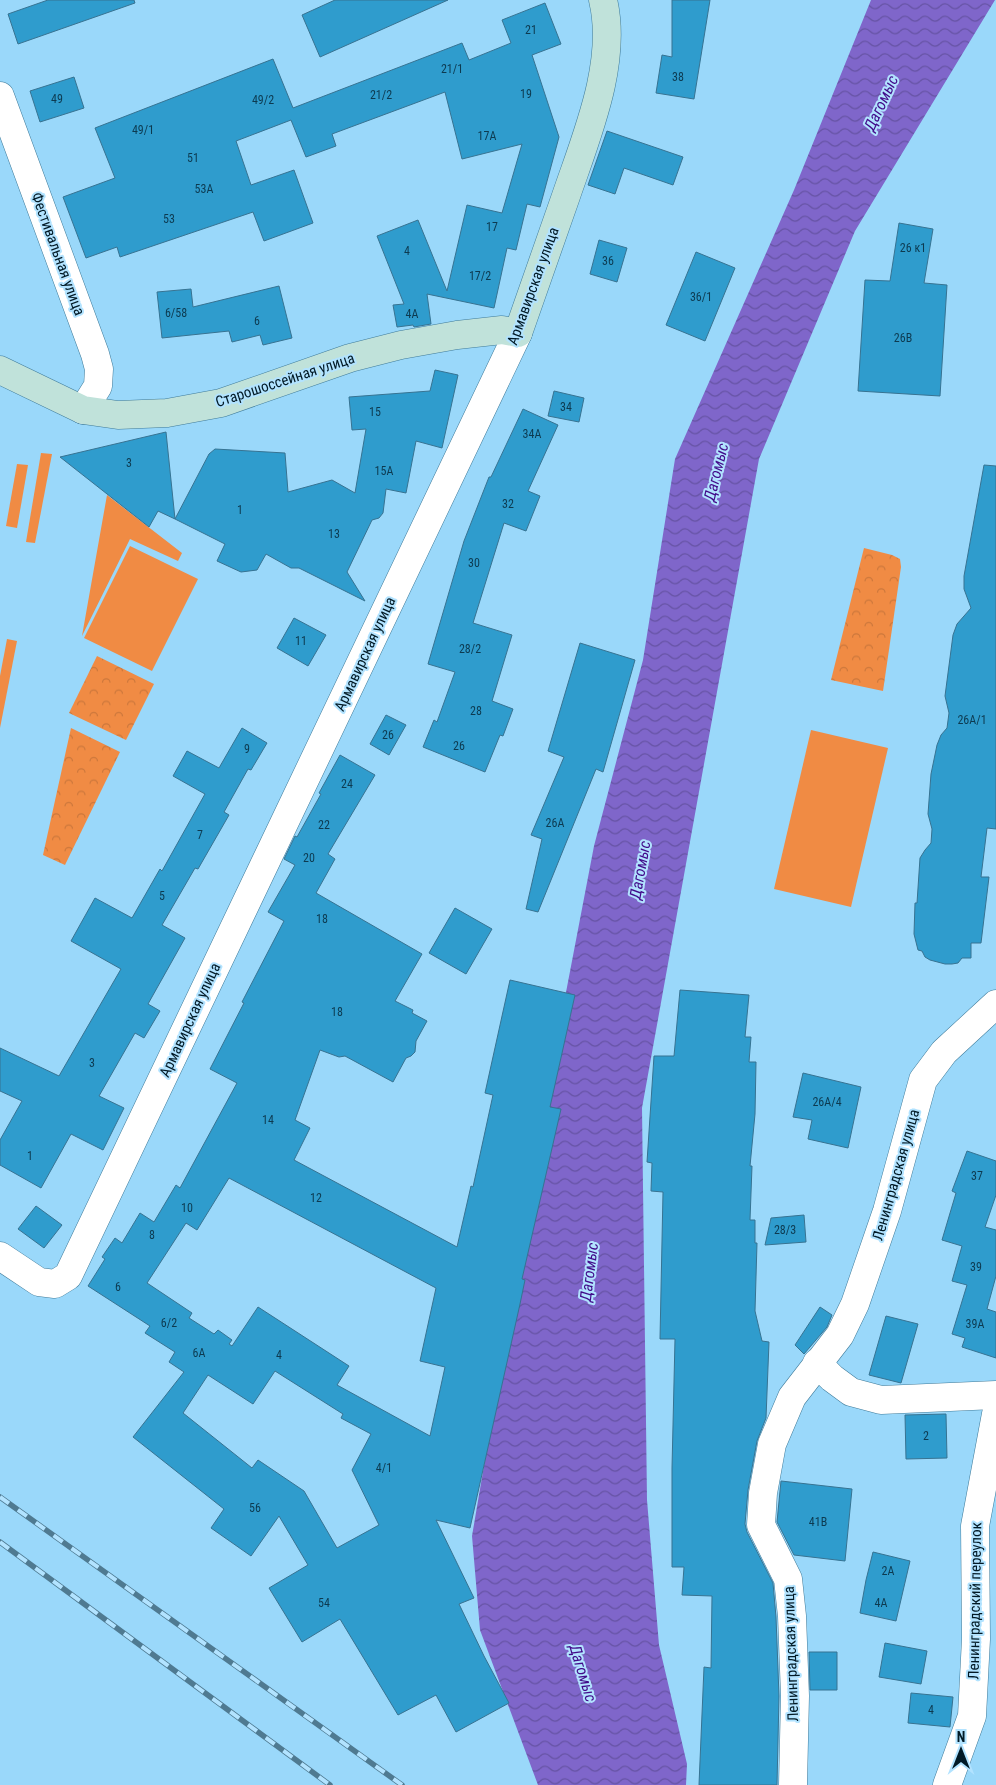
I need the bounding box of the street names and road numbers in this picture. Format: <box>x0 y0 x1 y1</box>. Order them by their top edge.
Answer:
street label: Фестивальная улица <box>27 190 89 318</box>
street label: Армавирская улица <box>503 225 563 347</box>
street label: Старошоссейная улица <box>213 349 357 411</box>
street label: Армавирская улица <box>331 594 399 714</box>
street label: Армавирская улица <box>156 960 224 1080</box>
street label: Ленинградская улица <box>869 1107 923 1243</box>
street label: Ленинградский переулок <box>965 1522 985 1680</box>
street label: Ленинградская улица <box>780 1586 802 1722</box>

